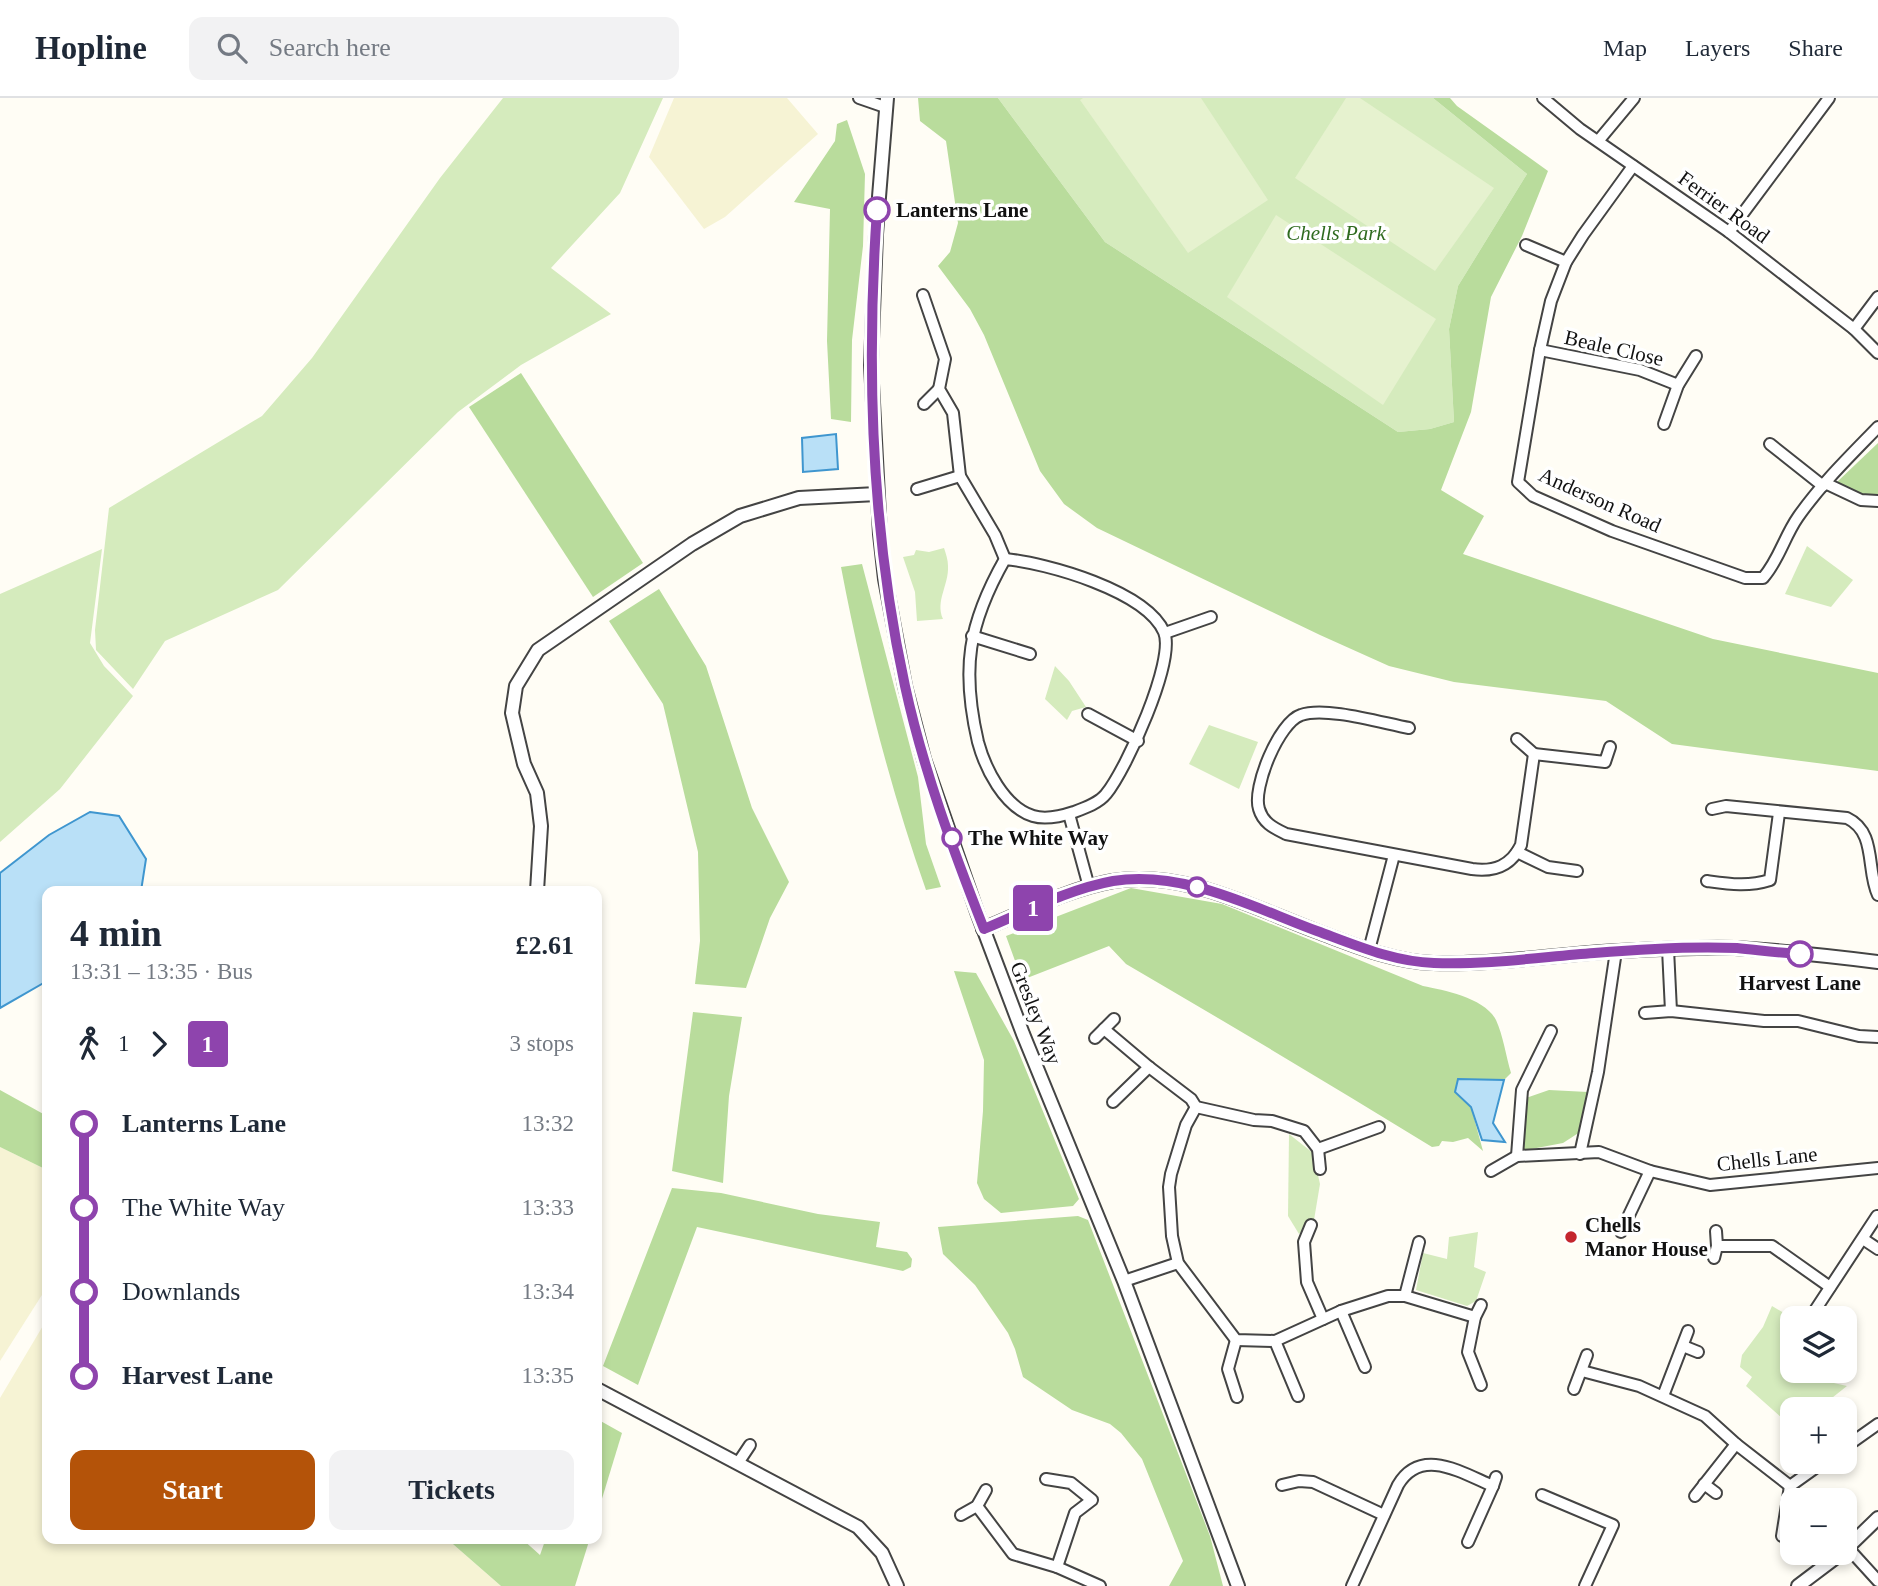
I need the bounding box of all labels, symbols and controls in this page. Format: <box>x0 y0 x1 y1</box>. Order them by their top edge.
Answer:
search box <box>189 17 679 80</box>
icon: search <box>213 29 251 67</box>
text: Hopline <box>35 30 147 66</box>
text: Search here <box>269 33 391 62</box>
text: Map <box>1603 35 1647 61</box>
text: Layers <box>1685 35 1750 61</box>
text: Share <box>1788 35 1843 61</box>
street label: Ferrier Road <box>1674 166 1775 248</box>
marker: Lanterns Lane <box>864 197 890 223</box>
place label: Lanterns Lane <box>896 198 1028 222</box>
park label: Chells Park <box>1286 221 1387 245</box>
street label: Beale Close <box>1562 325 1666 371</box>
street label: Anderson Road <box>1535 462 1665 538</box>
place label: The White Way <box>968 826 1109 850</box>
marker: The White Way <box>942 828 962 848</box>
unlabelled marker <box>1187 877 1207 897</box>
line badge: 1 <box>1010 885 1056 931</box>
text: 1 <box>1027 895 1039 921</box>
text: 4 min <box>70 912 162 954</box>
text: £2.61 <box>516 931 574 960</box>
marker: Harvest Lane <box>1787 941 1813 967</box>
street label: Gresley Way <box>1005 958 1067 1068</box>
text: 13:31 – 13:35 · Bus <box>70 959 253 984</box>
place label: Harvest Lane <box>1739 971 1861 995</box>
icon: walk <box>70 1025 108 1063</box>
icon: forward <box>140 1025 178 1063</box>
text: 1 <box>118 1031 130 1056</box>
text: 1 <box>202 1031 214 1057</box>
text: 3 stops <box>509 1031 574 1056</box>
text: Lanterns Lane <box>122 1109 286 1138</box>
text: 13:32 <box>522 1111 574 1136</box>
street label: Chells Lane <box>1716 1142 1818 1176</box>
text: The White Way <box>122 1193 285 1222</box>
text: 13:33 <box>522 1195 574 1220</box>
place label: Chells Manor House <box>1585 1213 1708 1261</box>
marker: Chells Manor House <box>1563 1229 1579 1245</box>
text: Downlands <box>122 1277 240 1306</box>
text: 13:34 <box>522 1279 574 1304</box>
map controls <box>1780 1306 1857 1565</box>
button: layers <box>1780 1306 1857 1383</box>
text: Harvest Lane <box>122 1361 273 1390</box>
text: 13:35 <box>522 1363 574 1388</box>
button: + <box>1780 1397 1857 1474</box>
button: Start <box>70 1450 315 1530</box>
button: Tickets <box>329 1450 574 1530</box>
button: − <box>1780 1488 1857 1565</box>

